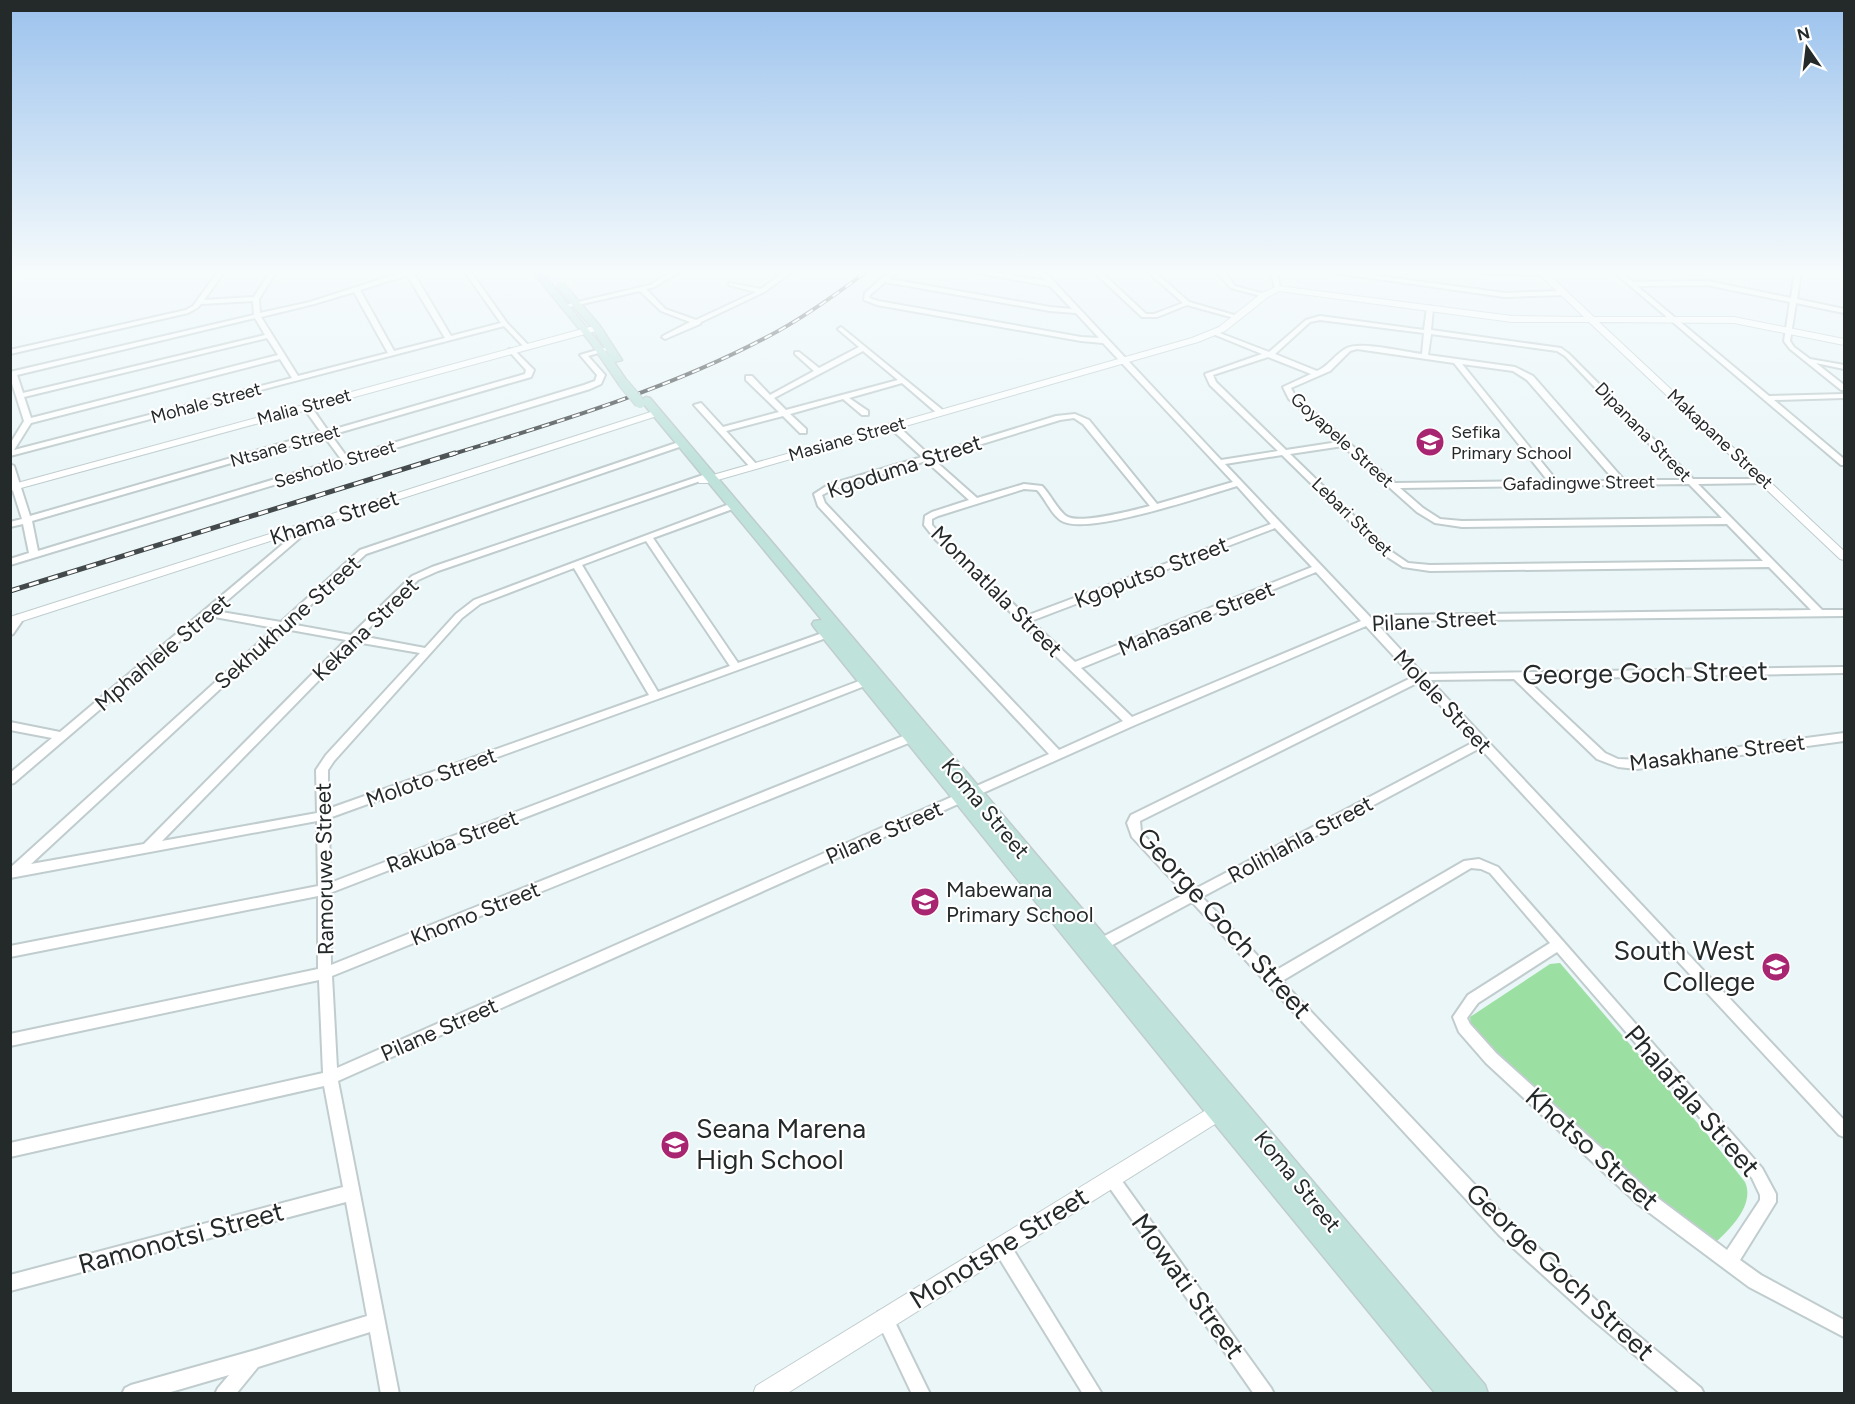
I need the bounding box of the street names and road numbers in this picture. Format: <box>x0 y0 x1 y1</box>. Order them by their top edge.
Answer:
street label: Mohale Street <box>148 378 264 428</box>
street label: Dipanana Street <box>1590 378 1696 486</box>
street label: Malia Street <box>255 384 354 430</box>
street label: Makapane Street <box>1663 384 1778 494</box>
street label: Goyapele Street <box>1286 388 1398 492</box>
street label: Masiane Street <box>786 412 908 466</box>
street label: Ntsane Street <box>228 420 343 472</box>
street label: Kgoduma Street <box>823 429 985 504</box>
street label: Seshotlo Street <box>272 435 399 493</box>
street label: Gafadingwe Street <box>1503 471 1656 495</box>
street label: Lebari Street <box>1307 473 1397 561</box>
street label: Khama Street <box>266 484 402 551</box>
street label: Monnatlala Street <box>925 520 1068 663</box>
street label: Kgoputso Street <box>1070 531 1232 614</box>
street label: Sekhukhune Street <box>209 550 366 695</box>
street label: Kekana Street <box>307 572 424 687</box>
street label: Mahasane Street <box>1114 575 1278 662</box>
street label: Mphahlele Street <box>89 588 235 717</box>
street label: Pilane Street <box>1371 604 1497 637</box>
street label: Molele Street <box>1388 644 1498 759</box>
street label: George Goch Street <box>1522 654 1768 691</box>
street label: Masakhane Street <box>1628 728 1806 777</box>
street label: Moloto Street <box>362 741 500 814</box>
street label: Koma Street <box>936 753 1035 864</box>
street label: Ramoruwe Street <box>309 783 340 955</box>
street label: Rolihlahla Street <box>1223 790 1377 889</box>
street label: Pilane Street <box>822 795 947 870</box>
street label: Rakuba Street <box>382 804 522 879</box>
street label: George Goch Street <box>1130 820 1319 1025</box>
street label: Khomo Street <box>407 875 544 952</box>
street label: Pilane Street <box>377 992 502 1067</box>
street label: Phalafala Street <box>1618 1018 1767 1183</box>
street label: Khotso Street <box>1519 1080 1666 1217</box>
street label: Koma Street <box>1248 1125 1347 1238</box>
street label: George Goch Street <box>1459 1176 1661 1367</box>
street label: Monotshe Street <box>903 1180 1094 1316</box>
street label: Ramonotsi Street <box>75 1194 287 1281</box>
street label: Mowati Street <box>1125 1207 1252 1365</box>

